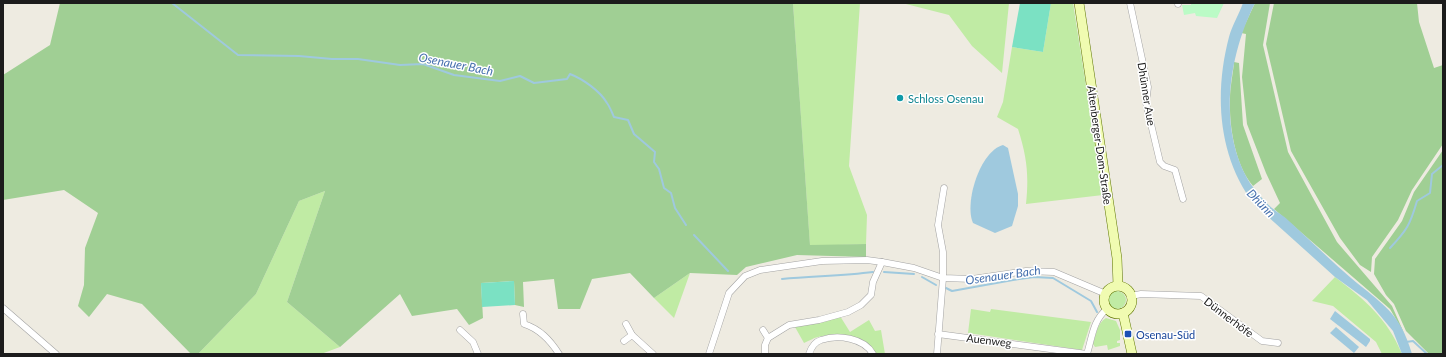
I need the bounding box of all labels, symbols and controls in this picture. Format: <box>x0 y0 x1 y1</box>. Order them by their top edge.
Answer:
water label: Osenauer Bach <box>417 49 495 79</box>
street label: Dhünner Aue <box>1136 61 1158 127</box>
street label: Altenberger-Dom-Straße <box>1085 85 1115 205</box>
place label: Schloss Osenau <box>908 92 984 105</box>
marker: Schloss Osenau <box>895 93 905 103</box>
water label: Dhünn <box>1244 186 1278 220</box>
water label: Osenauer Bach <box>964 262 1042 288</box>
street label: Dünnerhöfe <box>1202 294 1256 340</box>
place label: Osenau-Süd <box>1136 328 1195 341</box>
marker: Osenau-Süd <box>1123 329 1133 339</box>
street label: Auenweg <box>966 331 1013 349</box>

